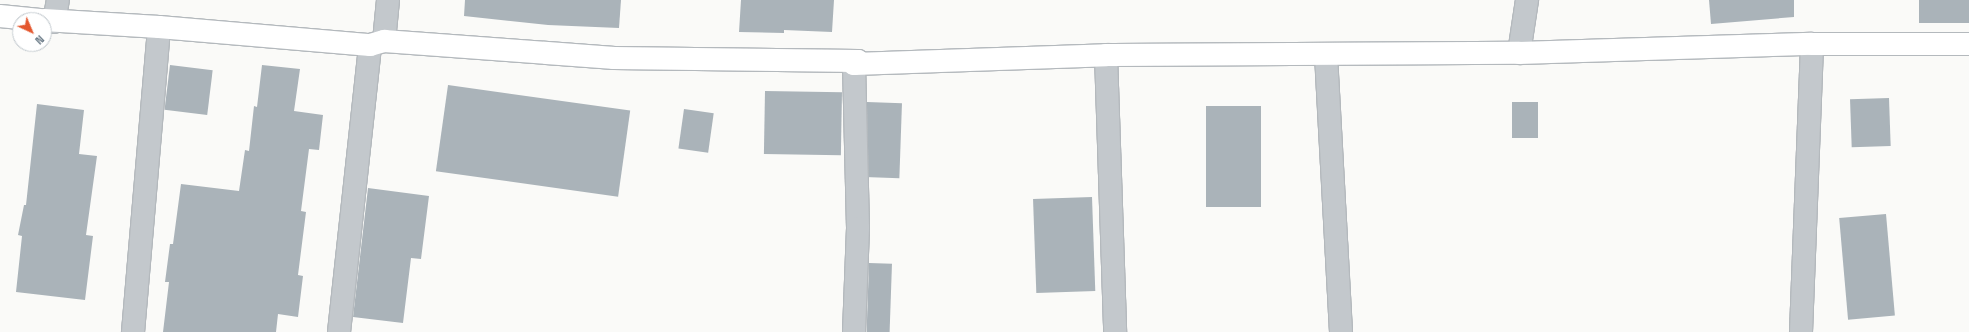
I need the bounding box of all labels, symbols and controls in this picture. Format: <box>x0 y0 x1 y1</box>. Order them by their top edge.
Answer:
north arrow <box>12 12 52 52</box>
text: N <box>32 32 47 48</box>

